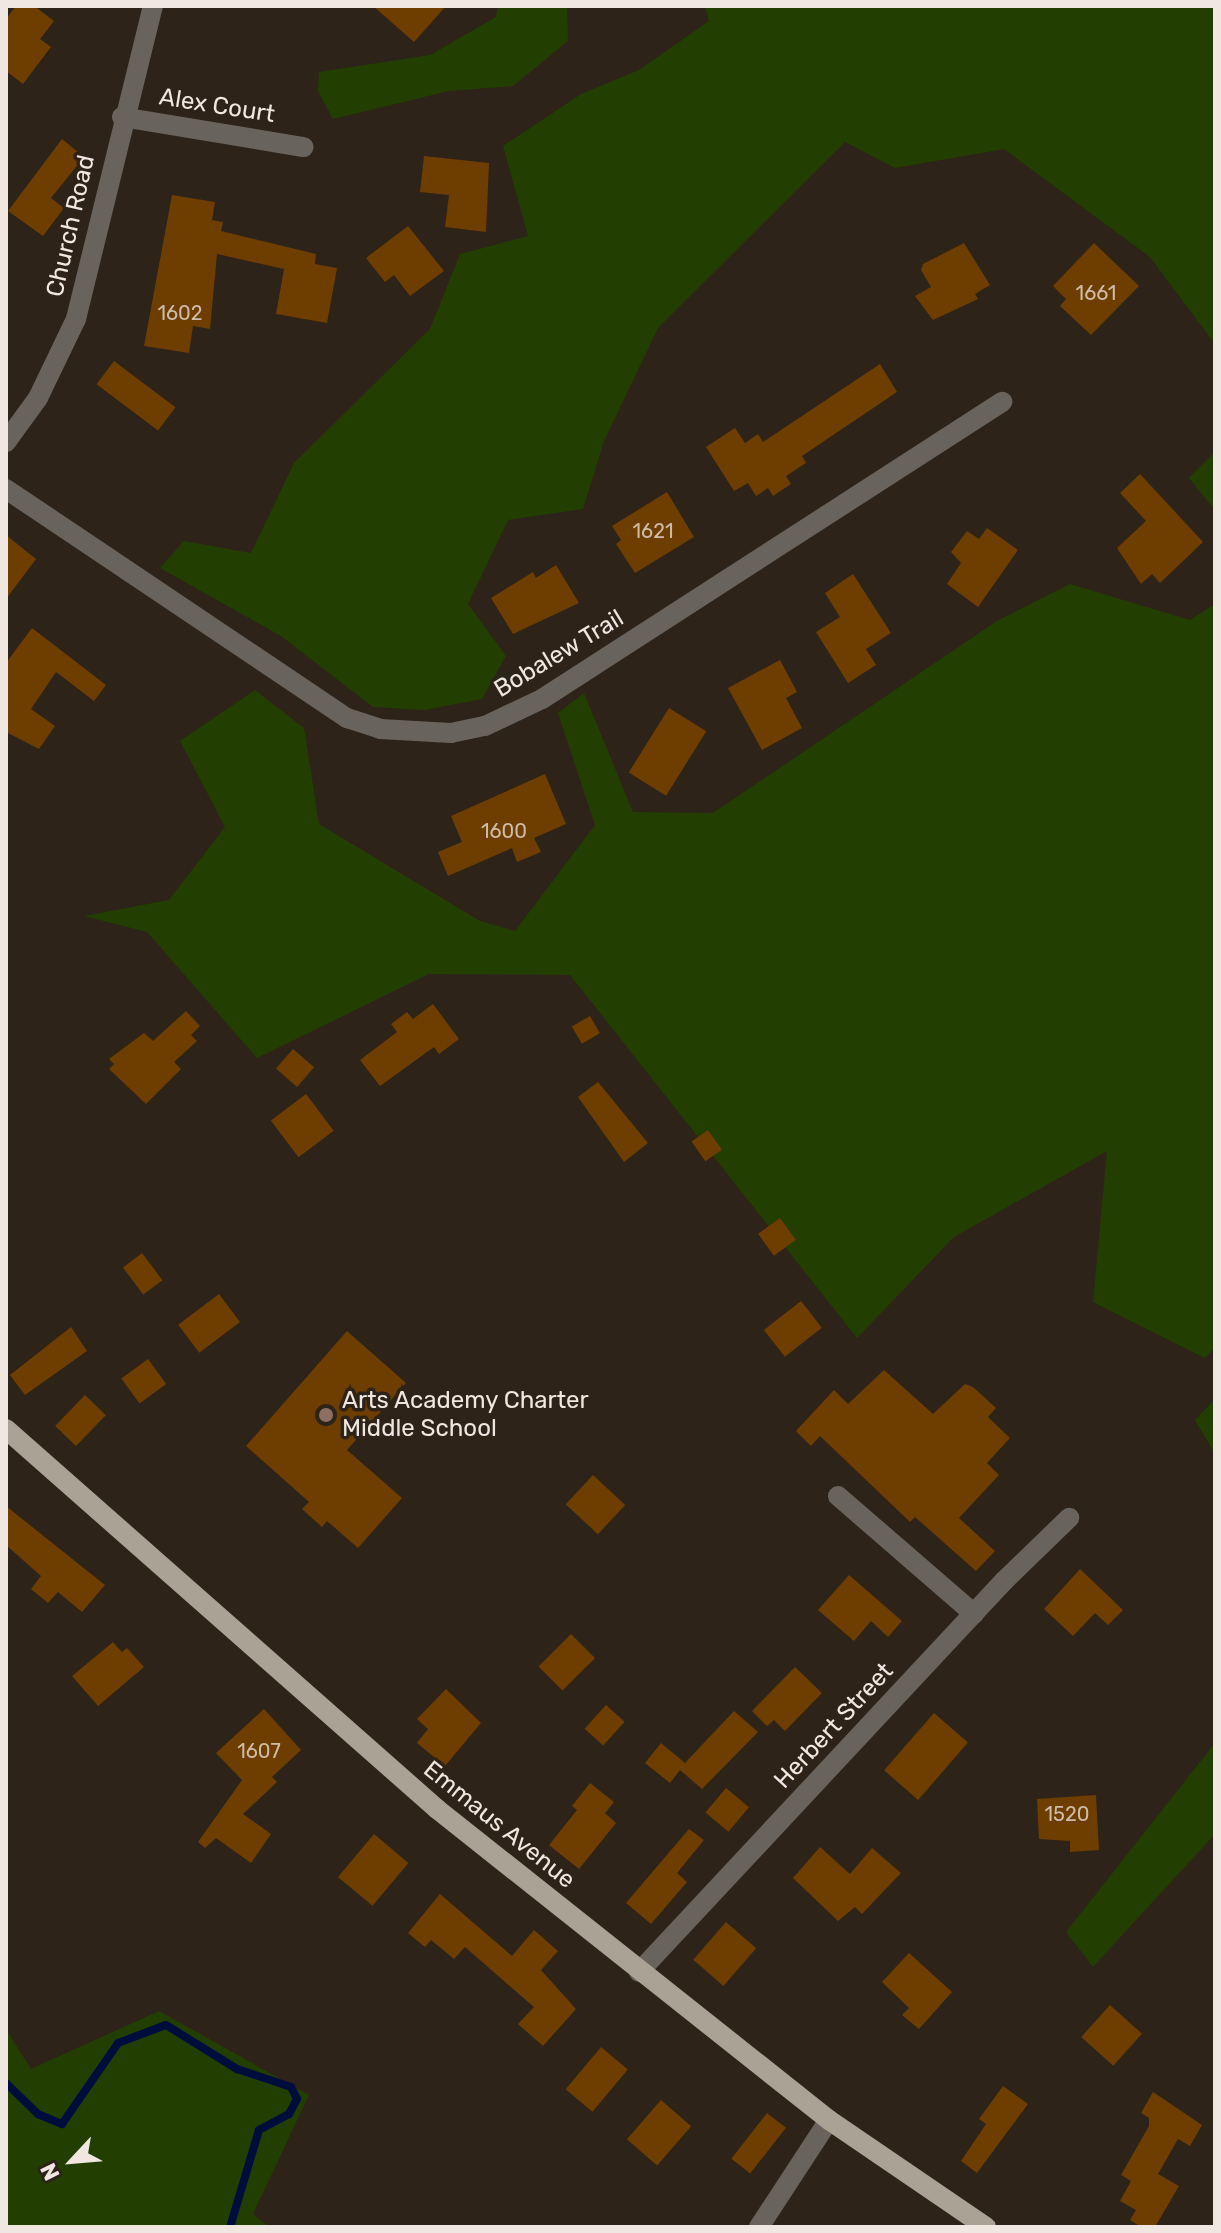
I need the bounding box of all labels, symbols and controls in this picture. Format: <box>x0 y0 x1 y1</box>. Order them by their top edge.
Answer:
street label: Alex Court <box>157 83 277 129</box>
street label: Church Road <box>41 152 101 300</box>
house number: 1661 <box>1076 281 1116 305</box>
house number: 1602 <box>157 301 203 325</box>
house number: 1621 <box>633 519 673 543</box>
street label: Bobalew Trail <box>489 604 629 704</box>
house number: 1600 <box>481 819 527 843</box>
place label: Arts Academy Charter Middle School <box>342 1387 590 1443</box>
marker: Arts Academy Charter Middle School <box>317 1406 335 1424</box>
street label: Herbert Street <box>769 1657 899 1795</box>
house number: 1607 <box>237 1739 281 1763</box>
street label: Emmaus Avenue <box>417 1755 581 1895</box>
house number: 1520 <box>1045 1802 1089 1826</box>
north arrow <box>32 2121 112 2201</box>
text: N <box>34 2159 66 2185</box>

